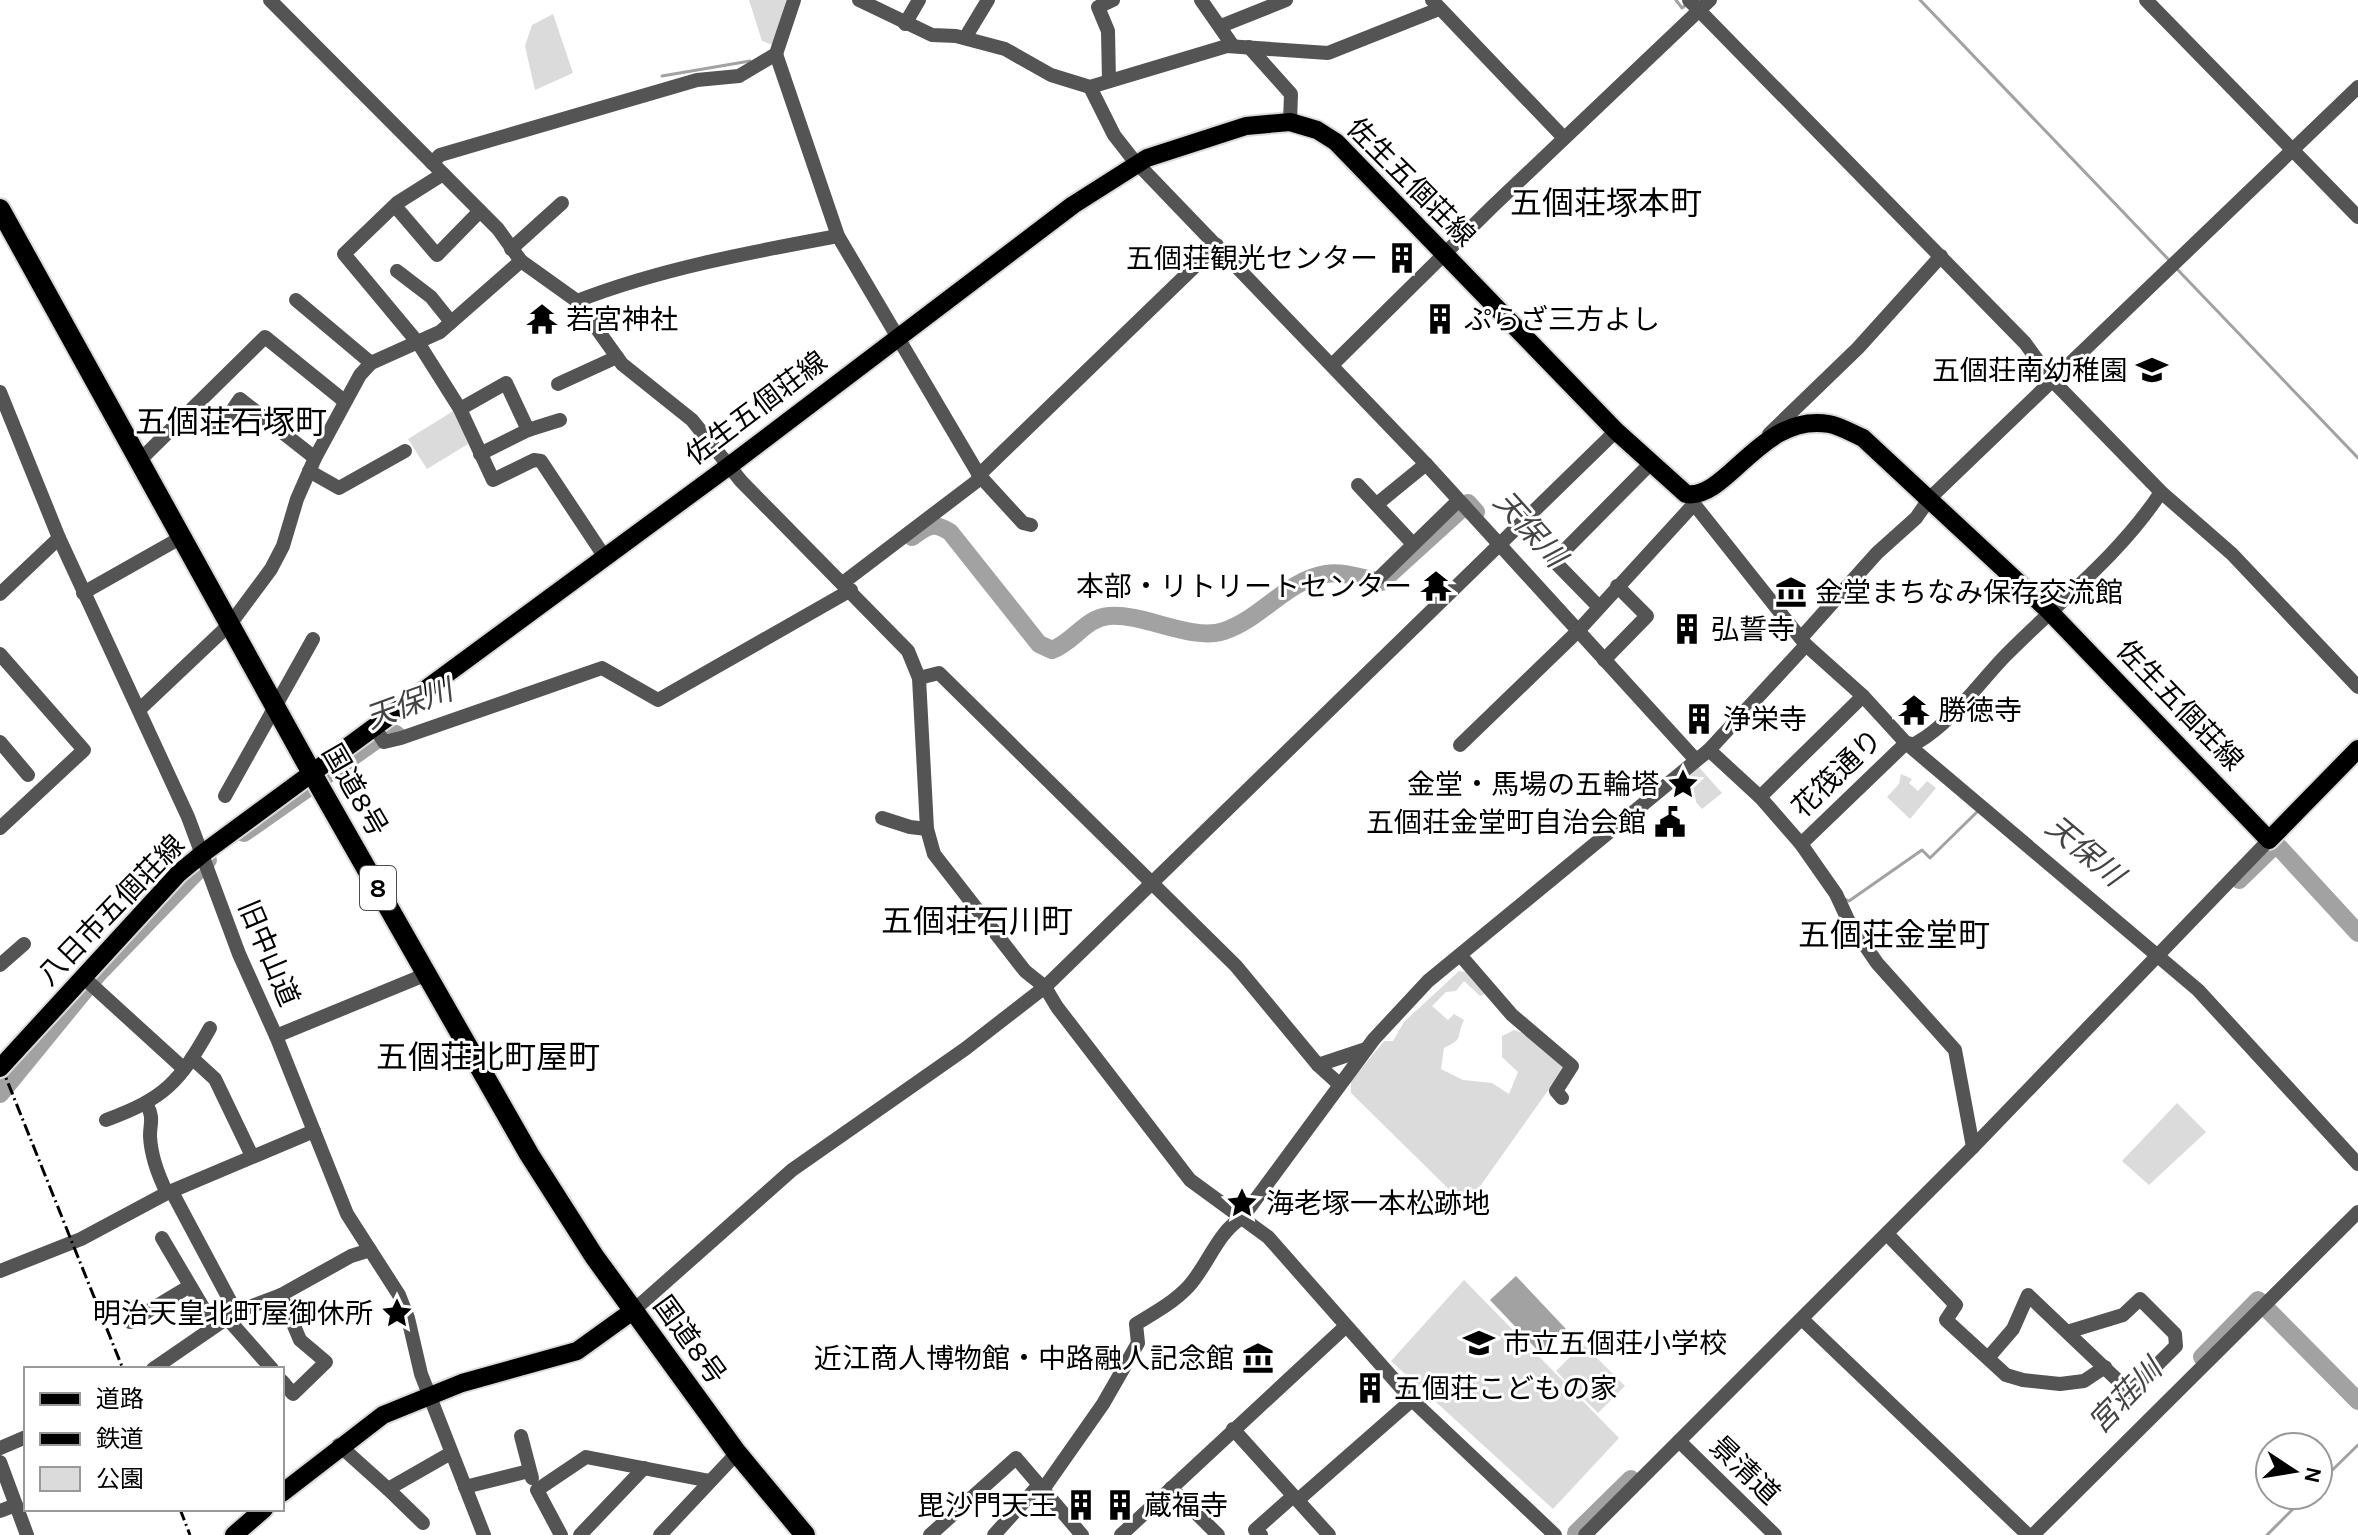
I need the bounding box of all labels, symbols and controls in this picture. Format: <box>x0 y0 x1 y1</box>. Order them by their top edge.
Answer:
street label: 佐生五個荘線 <box>1340 111 1482 253</box>
district label: 五個荘塚本町 <box>1510 185 1702 222</box>
building icon: 五個荘観光センター <box>1385 241 1419 275</box>
place label: 五個荘観光センター <box>1126 242 1378 275</box>
temple icon: 若宮神社 <box>525 302 559 336</box>
building icon: ぷらざ三方よし <box>1423 302 1457 336</box>
place label: 若宮神社 <box>566 303 678 336</box>
place label: ぷらざ三方よし <box>1464 303 1660 336</box>
street label: 佐生五個荘線 <box>679 344 833 472</box>
school or university icon: 五個荘南幼稚園 <box>2135 353 2169 387</box>
place label: 五個荘南幼稚園 <box>1932 354 2128 387</box>
district label: 五個荘石塚町 <box>135 404 327 441</box>
water label: 天保川 <box>1487 484 1575 577</box>
temple icon: 本部・リトリートセンター <box>1419 569 1453 603</box>
place label: 本部・リトリートセンター <box>1076 570 1412 603</box>
museum icon: 金堂まちなみ保存交流館 <box>1774 575 1808 609</box>
place label: 金堂まちなみ保存交流館 <box>1815 576 2123 609</box>
building icon: 弘誓寺 <box>1670 612 1704 646</box>
place label: 弘誓寺 <box>1711 613 1795 646</box>
street label: 佐生五個荘線 <box>2110 633 2250 777</box>
water label: 天保川 <box>361 671 460 736</box>
temple icon: 勝徳寺 <box>1897 693 1931 727</box>
place label: 勝徳寺 <box>1938 694 2022 727</box>
building icon: 浄栄寺 <box>1682 702 1716 736</box>
place label: 浄栄寺 <box>1723 703 1807 736</box>
street label: 花筏通り <box>1785 722 1889 824</box>
street label: 国道8号 <box>315 738 395 842</box>
place icon: 金堂・馬場の五輪塔 <box>1666 767 1700 801</box>
place label: 金堂・馬場の五輪塔 <box>1407 768 1659 801</box>
public building icon: 五個荘金堂町自治会館 <box>1653 805 1687 839</box>
place label: 五個荘金堂町自治会館 <box>1366 806 1646 839</box>
water label: 天保川 <box>2039 808 2133 896</box>
street label: 八日市五個荘線 <box>31 828 191 992</box>
road number: 8 <box>360 866 396 910</box>
street label: 旧中山道 <box>232 895 306 1011</box>
district label: 五個荘石川町 <box>881 903 1073 940</box>
district label: 五個荘金堂町 <box>1798 917 1990 954</box>
district label: 五個荘北町屋町 <box>376 1039 600 1076</box>
place icon: 海老塚一本松跡地 <box>1225 1186 1259 1220</box>
place label: 海老塚一本松跡地 <box>1266 1187 1490 1220</box>
street label: 国道8号 <box>647 1289 733 1391</box>
place icon: 明治天皇北町屋御休所 <box>380 1296 414 1330</box>
place label: 明治天皇北町屋御休所 <box>93 1297 373 1330</box>
school or university icon: 市立五個荘小学校 <box>1462 1326 1496 1360</box>
place label: 市立五個荘小学校 <box>1503 1327 1727 1360</box>
museum icon: 近江商人博物館・中路融人記念館 <box>1241 1341 1275 1375</box>
place label: 近江商人博物館・中路融人記念館 <box>814 1342 1234 1375</box>
water label: 宮荘川 <box>2081 1349 2171 1441</box>
legend <box>24 1367 284 1511</box>
building icon: 五個荘こどもの家 <box>1353 1371 1387 1405</box>
place label: 五個荘こどもの家 <box>1394 1372 1618 1405</box>
text: 道路 <box>96 1385 144 1413</box>
text: 鉄道 <box>96 1425 144 1453</box>
street label: 景清道 <box>1703 1429 1787 1511</box>
north arrow <box>2254 1431 2334 1511</box>
text: 公園 <box>96 1465 144 1493</box>
text: N <box>2298 1465 2327 1485</box>
building icon: 毘沙門天王 <box>1064 1488 1098 1522</box>
building icon: 蔵福寺 <box>1103 1488 1137 1522</box>
place label: 毘沙門天王 <box>917 1489 1057 1522</box>
place label: 蔵福寺 <box>1144 1489 1228 1522</box>

